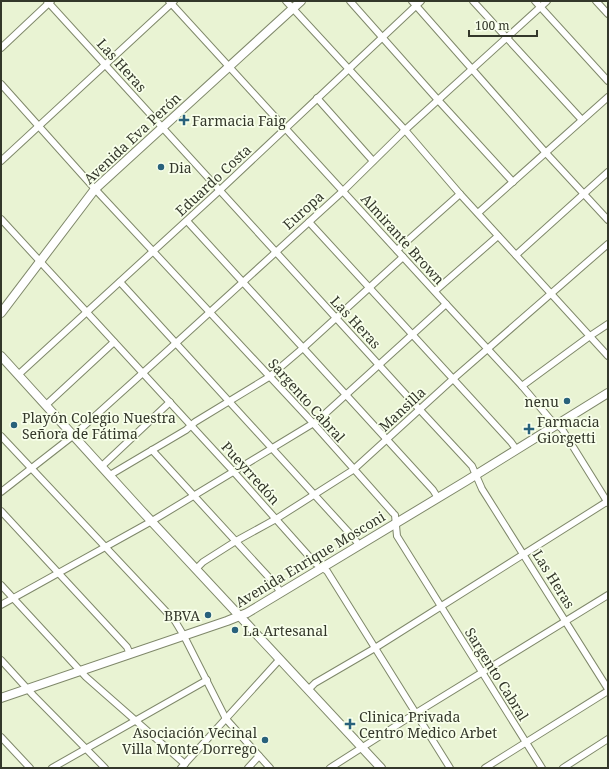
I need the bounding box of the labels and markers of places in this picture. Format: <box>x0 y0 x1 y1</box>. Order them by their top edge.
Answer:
place label: Farmacia Faig <box>192 111 286 130</box>
marker: Farmacia Faig <box>179 115 189 125</box>
place label: Dia <box>169 158 192 177</box>
marker: Dia <box>156 162 166 172</box>
place label: nenu <box>525 392 559 411</box>
marker: nenu <box>562 396 572 406</box>
place label: Playón Colegio Nuestra Señora de Fátima <box>22 408 176 443</box>
place label: Farmacia Giorgetti <box>537 412 600 447</box>
marker: Playón Colegio Nuestra Señora de Fátima <box>9 420 19 430</box>
marker: Farmacia Giorgetti <box>524 424 534 434</box>
place label: BBVA <box>164 606 200 625</box>
marker: BBVA <box>203 610 213 620</box>
place label: La Artesanal <box>243 621 328 640</box>
marker: La Artesanal <box>230 625 240 635</box>
place label: Clinica Privada Centro Medico Arbet <box>359 707 497 742</box>
marker: Clinica Privada Centro Medico Arbet <box>344 718 356 730</box>
place label: Asociación Vecinal Villa Monte Dorrego <box>122 723 258 758</box>
marker: Asociación Vecinal Villa Monte Dorrego <box>260 735 270 745</box>

